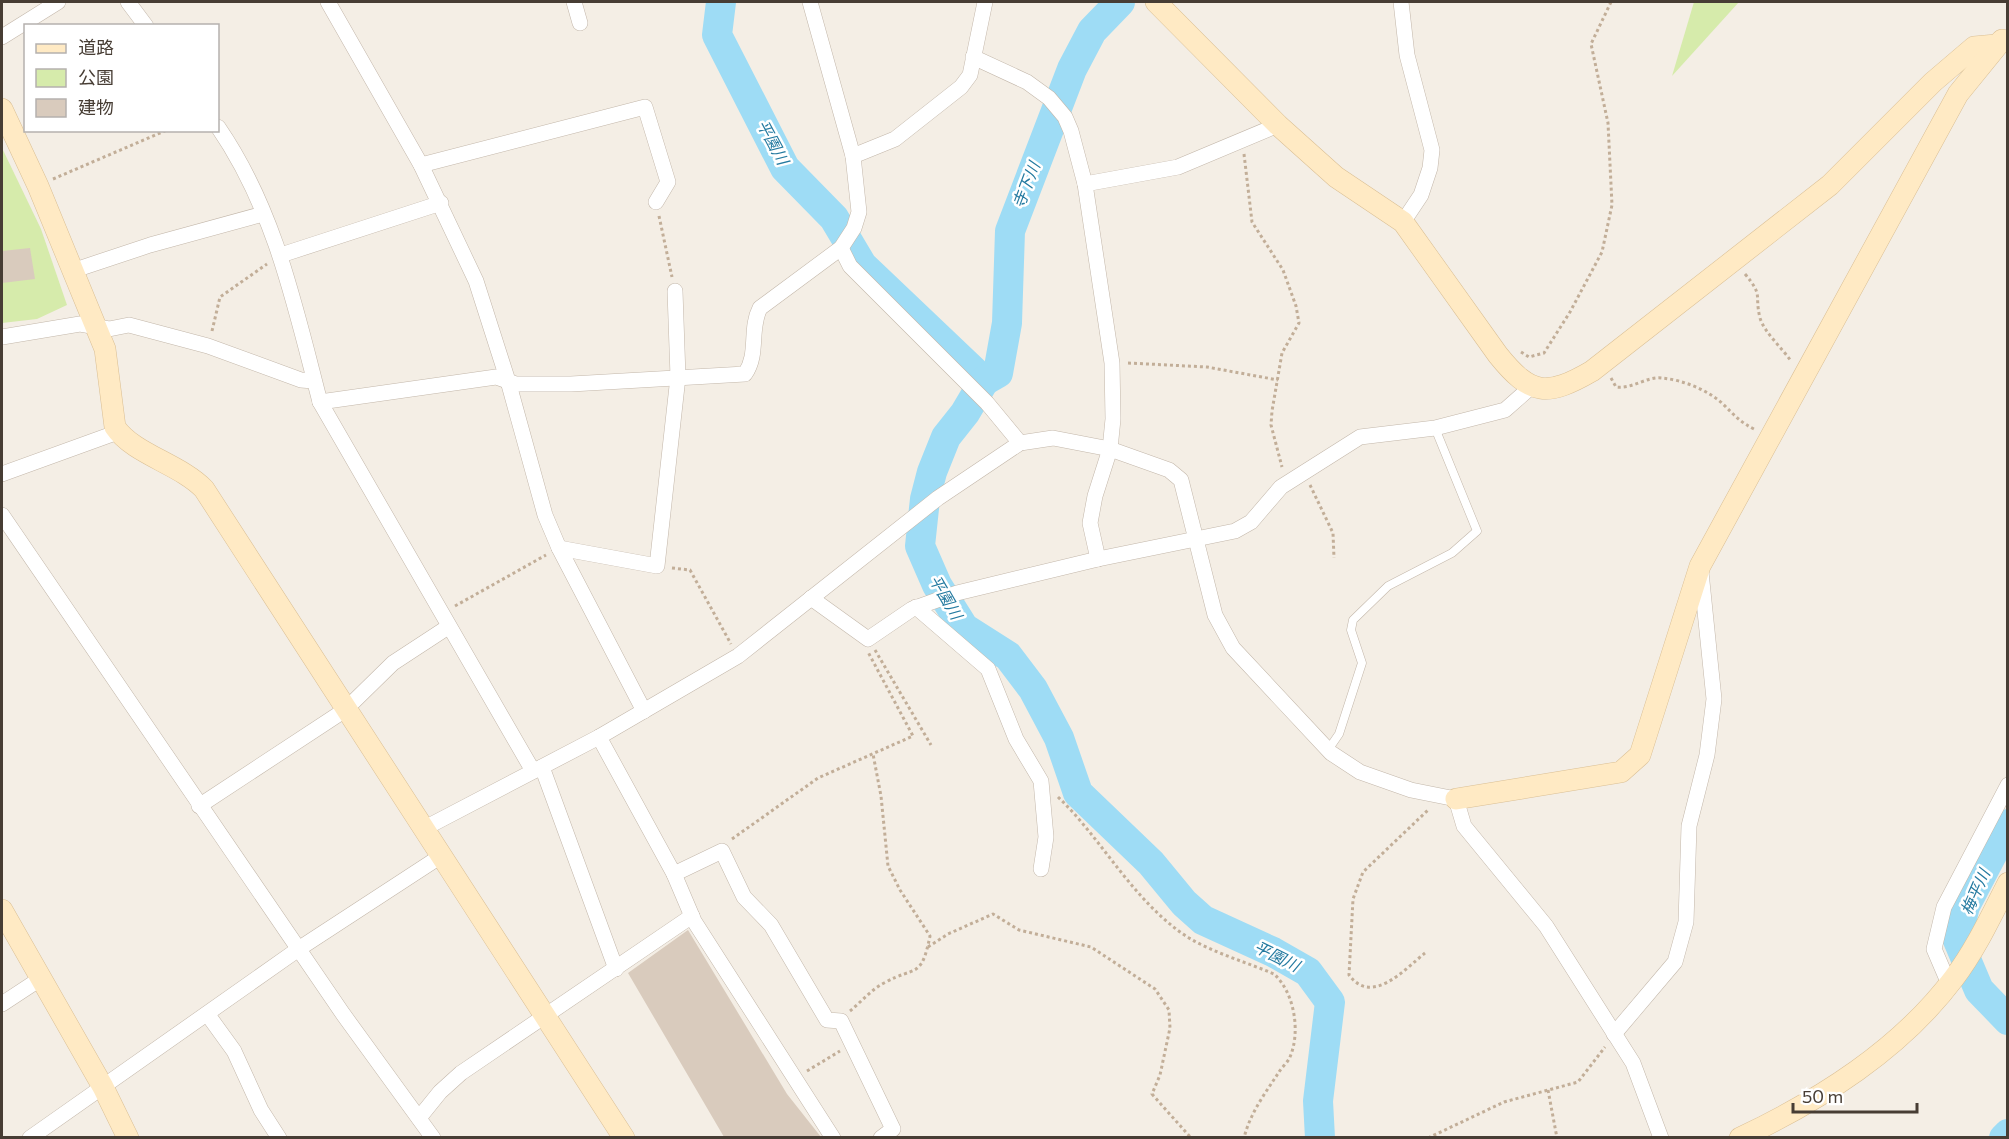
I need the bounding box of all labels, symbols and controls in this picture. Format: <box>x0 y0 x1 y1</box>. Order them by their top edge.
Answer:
legend <box>24 24 219 132</box>
text: 道路 <box>78 36 114 58</box>
text: 公園 <box>78 66 114 88</box>
text: 建物 <box>78 96 114 118</box>
water label: 平園川 <box>754 116 794 169</box>
water label: 寺下川 <box>1008 157 1044 211</box>
water label: 平園川 <box>926 571 968 624</box>
water label: 梅平川 <box>1956 864 1994 918</box>
water label: 平園川 <box>1251 936 1305 975</box>
scale bar <box>1793 1076 1918 1114</box>
text: 50 m <box>1802 1085 1843 1107</box>

